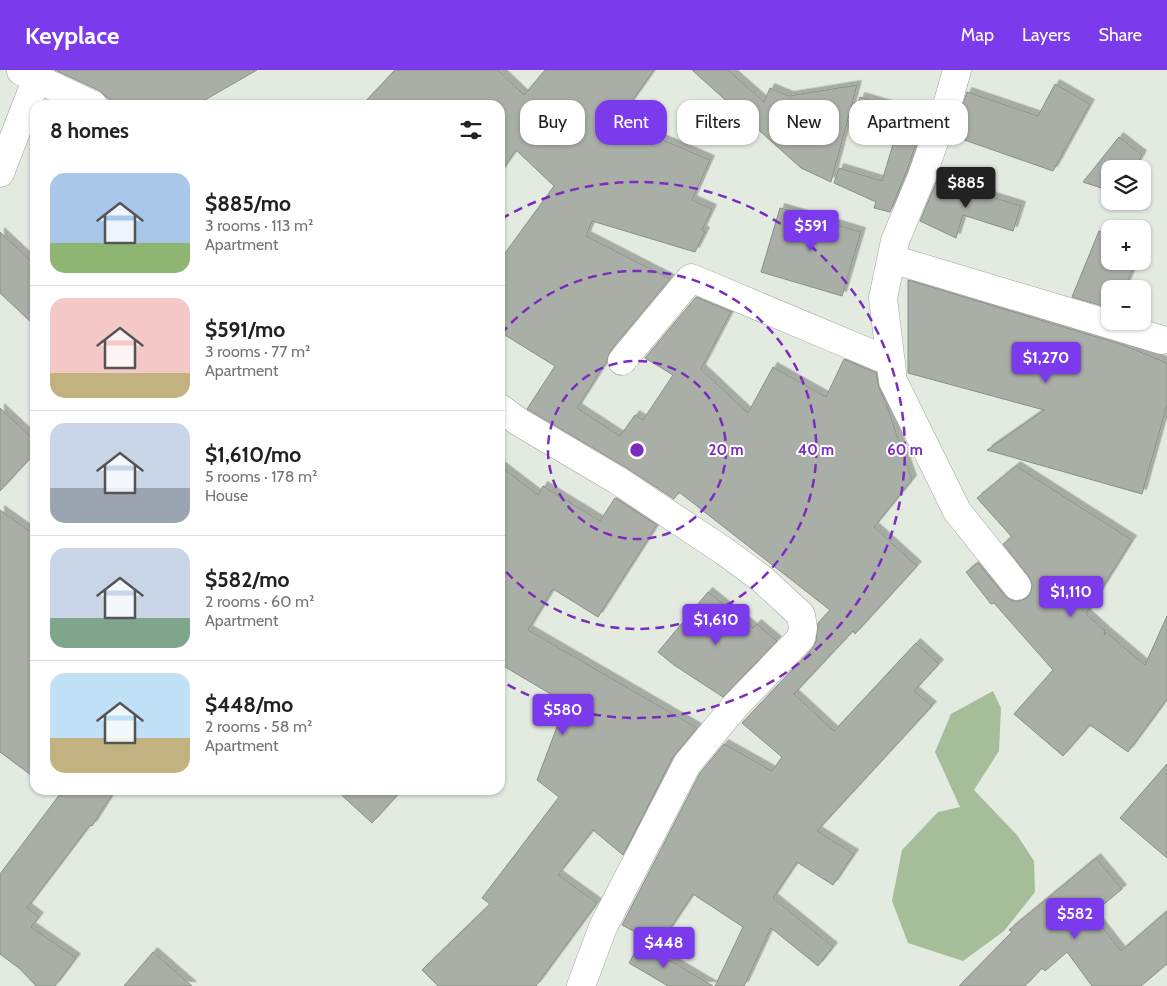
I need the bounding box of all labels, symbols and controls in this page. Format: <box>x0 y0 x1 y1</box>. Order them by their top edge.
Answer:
text: Keyplace <box>25 21 119 50</box>
text: Map <box>961 24 994 46</box>
text: Layers <box>1022 24 1071 46</box>
text: Share <box>1099 24 1142 46</box>
chip: Buy <box>520 100 585 145</box>
chip: Rent <box>595 100 667 145</box>
chip: Filters <box>677 100 759 145</box>
chip: New <box>769 100 839 145</box>
chip: Apartment <box>849 100 968 145</box>
icon: filters <box>457 116 485 144</box>
text: 8 homes <box>50 118 129 143</box>
map controls <box>1101 160 1151 330</box>
button: layers <box>1101 160 1151 210</box>
pin: $885 <box>936 166 996 209</box>
text: $885 <box>947 173 985 192</box>
text: $885/mo <box>205 191 291 216</box>
icon: home <box>90 193 150 253</box>
pin: $591 <box>781 210 841 252</box>
text: 3 rooms · 113 m² <box>205 216 313 235</box>
text: $591 <box>795 216 827 235</box>
button: + <box>1101 220 1151 270</box>
text: Apartment <box>205 235 278 254</box>
button: − <box>1101 280 1151 330</box>
text: $591/mo <box>205 317 285 342</box>
icon: home <box>90 318 150 378</box>
text: 3 rooms · 77 m² <box>205 342 310 361</box>
pin: $1,270 <box>1005 342 1087 384</box>
text: $1,270 <box>1023 348 1069 367</box>
text: Apartment <box>205 361 278 380</box>
centre of rings <box>628 441 646 459</box>
text: 20 m <box>709 441 743 459</box>
text: 40 m <box>798 441 834 459</box>
text: 60 m <box>887 441 923 459</box>
text: $1,610/mo <box>205 442 301 467</box>
icon: home <box>90 443 150 503</box>
text: 5 rooms · 178 m² <box>205 467 317 486</box>
text: House <box>205 486 248 505</box>
text: $582/mo <box>205 567 289 592</box>
icon: home <box>90 568 150 628</box>
pin: $1,110 <box>1030 576 1112 618</box>
text: $1,110 <box>1050 582 1092 601</box>
text: 2 rooms · 60 m² <box>205 592 314 611</box>
pin: $1,610 <box>675 604 757 646</box>
text: $1,610 <box>693 610 739 629</box>
text: Apartment <box>205 611 278 630</box>
text: $448/mo <box>205 692 293 717</box>
icon: home <box>90 693 150 753</box>
pin: $580 <box>533 694 593 736</box>
text: $580 <box>544 700 582 719</box>
text: 2 rooms · 58 m² <box>205 717 312 736</box>
text: Apartment <box>205 736 278 755</box>
pin: $582 <box>1045 898 1105 940</box>
text: $582 <box>1057 904 1093 923</box>
pin: $448 <box>634 926 694 969</box>
text: $448 <box>645 933 683 952</box>

